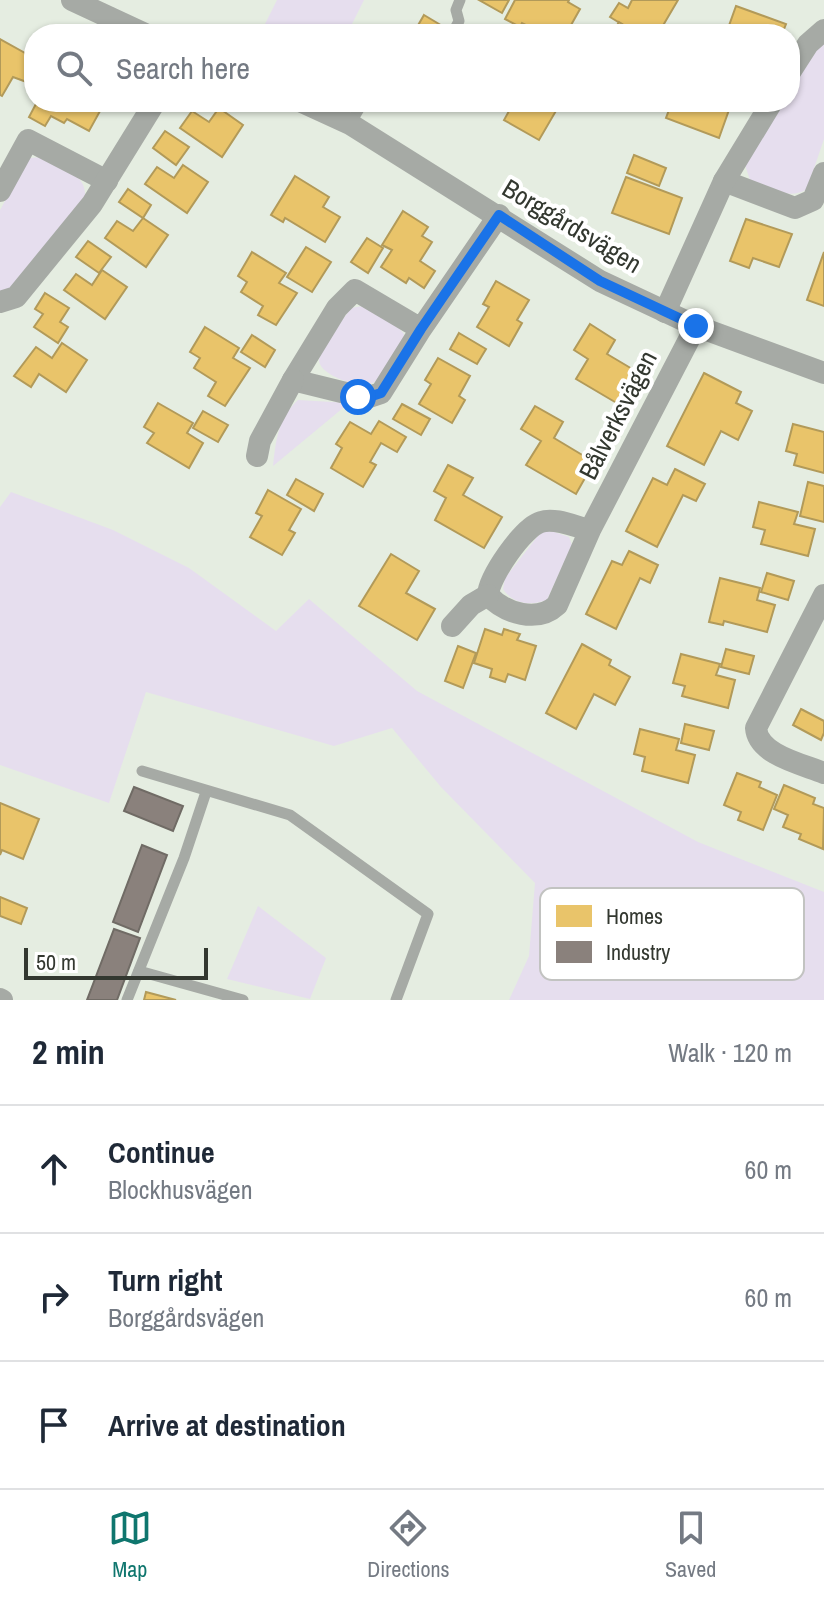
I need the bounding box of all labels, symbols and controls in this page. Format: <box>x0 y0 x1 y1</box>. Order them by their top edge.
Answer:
search box <box>24 24 800 112</box>
icon: search <box>52 46 96 90</box>
text: Search here <box>116 48 250 88</box>
street label: Borggårdsvägen <box>496 170 648 281</box>
route end <box>678 308 714 344</box>
street label: Bålverksvägen <box>570 345 665 485</box>
route start <box>340 379 376 415</box>
legend <box>540 888 804 980</box>
text: Homes <box>606 901 663 931</box>
text: Industry <box>606 937 670 967</box>
scale bar <box>24 944 208 980</box>
text: 50 m <box>36 947 76 977</box>
text: 2 min <box>32 1029 105 1075</box>
text: Walk · 120 m <box>668 1035 792 1070</box>
text: Continue <box>108 1132 215 1172</box>
icon: ahead <box>32 1147 76 1191</box>
text: 60 m <box>745 1152 792 1187</box>
text: Blockhusvägen <box>108 1172 253 1207</box>
text: Turn right <box>108 1260 222 1300</box>
icon: right <box>32 1275 76 1319</box>
text: 60 m <box>745 1280 792 1315</box>
text: Borggårdsvägen <box>108 1300 264 1335</box>
icon: arrive <box>32 1403 76 1447</box>
text: Arrive at destination <box>108 1405 346 1445</box>
tab: Map <box>108 1506 152 1584</box>
tab: Directions <box>367 1506 450 1584</box>
tab: Saved <box>665 1506 716 1584</box>

